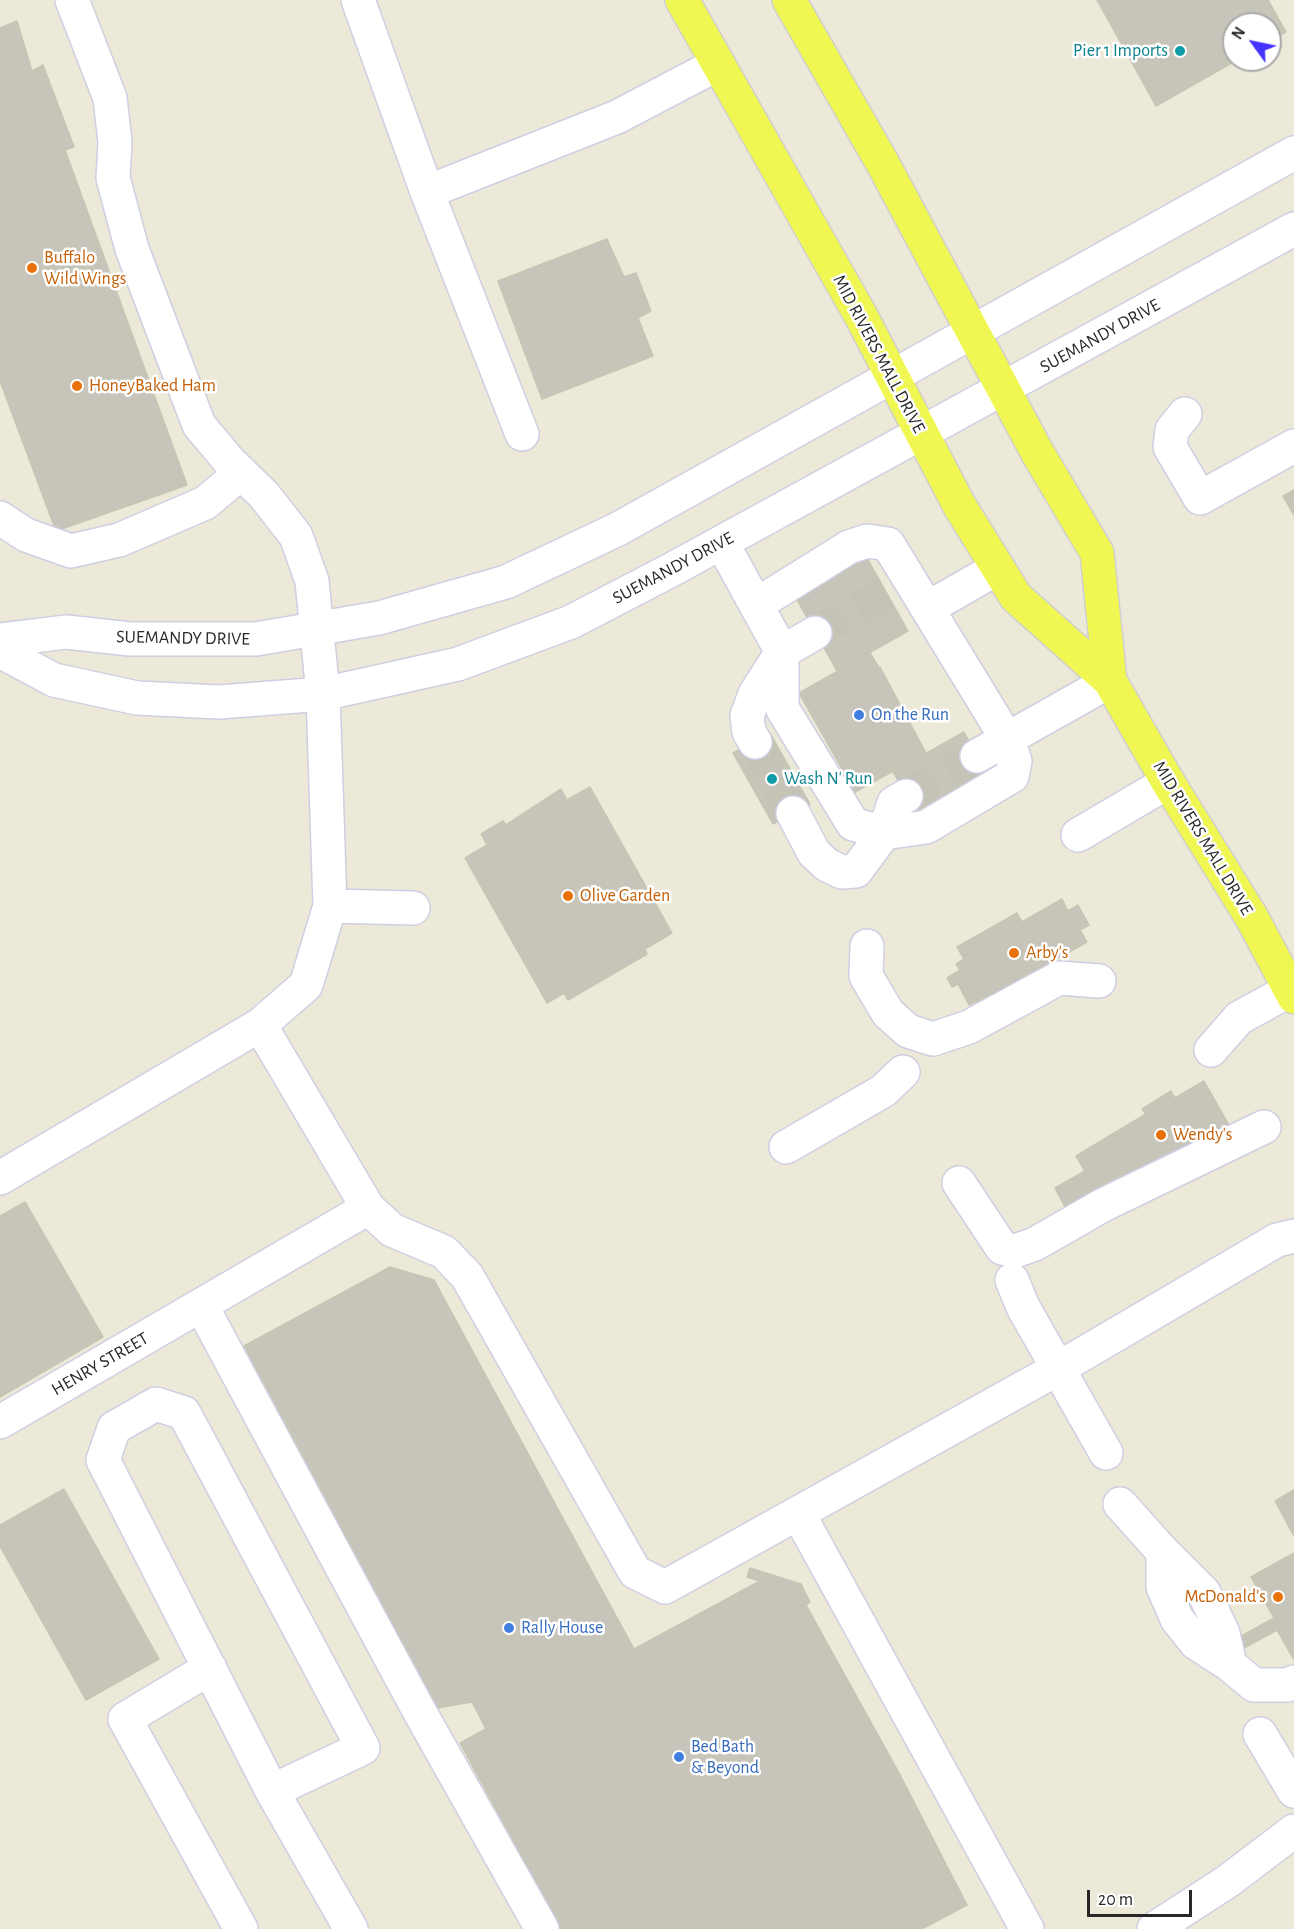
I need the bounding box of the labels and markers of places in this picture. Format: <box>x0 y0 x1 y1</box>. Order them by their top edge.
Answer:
place label: Pier 1 Imports <box>1073 40 1168 62</box>
marker: Pier 1 Imports <box>1173 44 1187 58</box>
place label: Buffalo Wild Wings <box>44 247 126 290</box>
marker: Buffalo Wild Wings <box>25 261 39 275</box>
place label: HoneyBaked Ham <box>89 375 216 397</box>
marker: HoneyBaked Ham <box>70 379 84 393</box>
place label: On the Run <box>871 704 949 726</box>
marker: On the Run <box>852 708 866 722</box>
place label: Wash N' Run <box>784 768 873 790</box>
marker: Wash N' Run <box>765 772 779 786</box>
place label: Olive Garden <box>580 885 670 907</box>
marker: Olive Garden <box>561 889 575 903</box>
place label: Arby's <box>1026 942 1068 964</box>
marker: Arby's <box>1007 946 1021 960</box>
place label: Wendy's <box>1173 1124 1233 1146</box>
marker: Wendy's <box>1154 1128 1168 1142</box>
place label: McDonald's <box>1184 1586 1266 1608</box>
marker: McDonald's <box>1271 1590 1285 1604</box>
place label: Rally House <box>521 1617 603 1639</box>
marker: Rally House <box>502 1621 516 1635</box>
place label: Bed Bath & Beyond <box>691 1736 759 1778</box>
marker: Bed Bath & Beyond <box>672 1750 686 1764</box>

